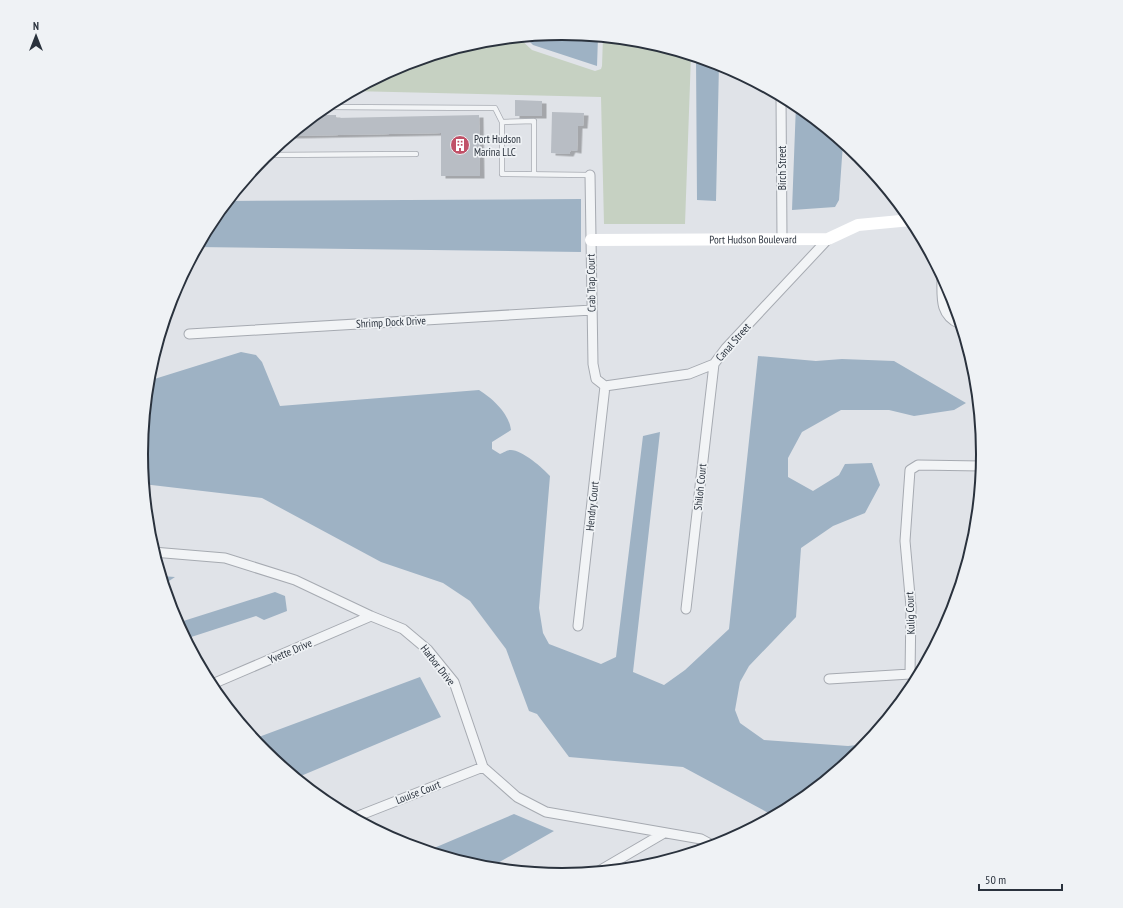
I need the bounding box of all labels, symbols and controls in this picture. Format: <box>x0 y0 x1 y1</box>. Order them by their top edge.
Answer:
north arrow <box>16 16 56 56</box>
text: N <box>33 19 39 33</box>
place label: Port Hudson Marina LLC <box>474 132 521 159</box>
building icon: Port Hudson Marina LLC <box>449 134 471 156</box>
street label: Birch Street <box>775 146 789 190</box>
street label: Port Hudson Boulevard <box>709 232 797 247</box>
street label: Crab Trap Court <box>583 254 599 312</box>
street label: Shrimp Dock Drive <box>356 313 427 331</box>
street label: Canal Street <box>713 320 753 364</box>
street label: Shiloh Court <box>691 463 709 511</box>
street label: Hendry Court <box>582 481 602 531</box>
street label: Kulig Court <box>902 591 918 635</box>
street label: Yvette Drive <box>266 635 314 666</box>
street label: Harbor Drive <box>418 642 459 689</box>
street label: Louise Court <box>393 777 443 807</box>
scale bar <box>979 866 1062 892</box>
text: 50 m <box>985 872 1006 887</box>

